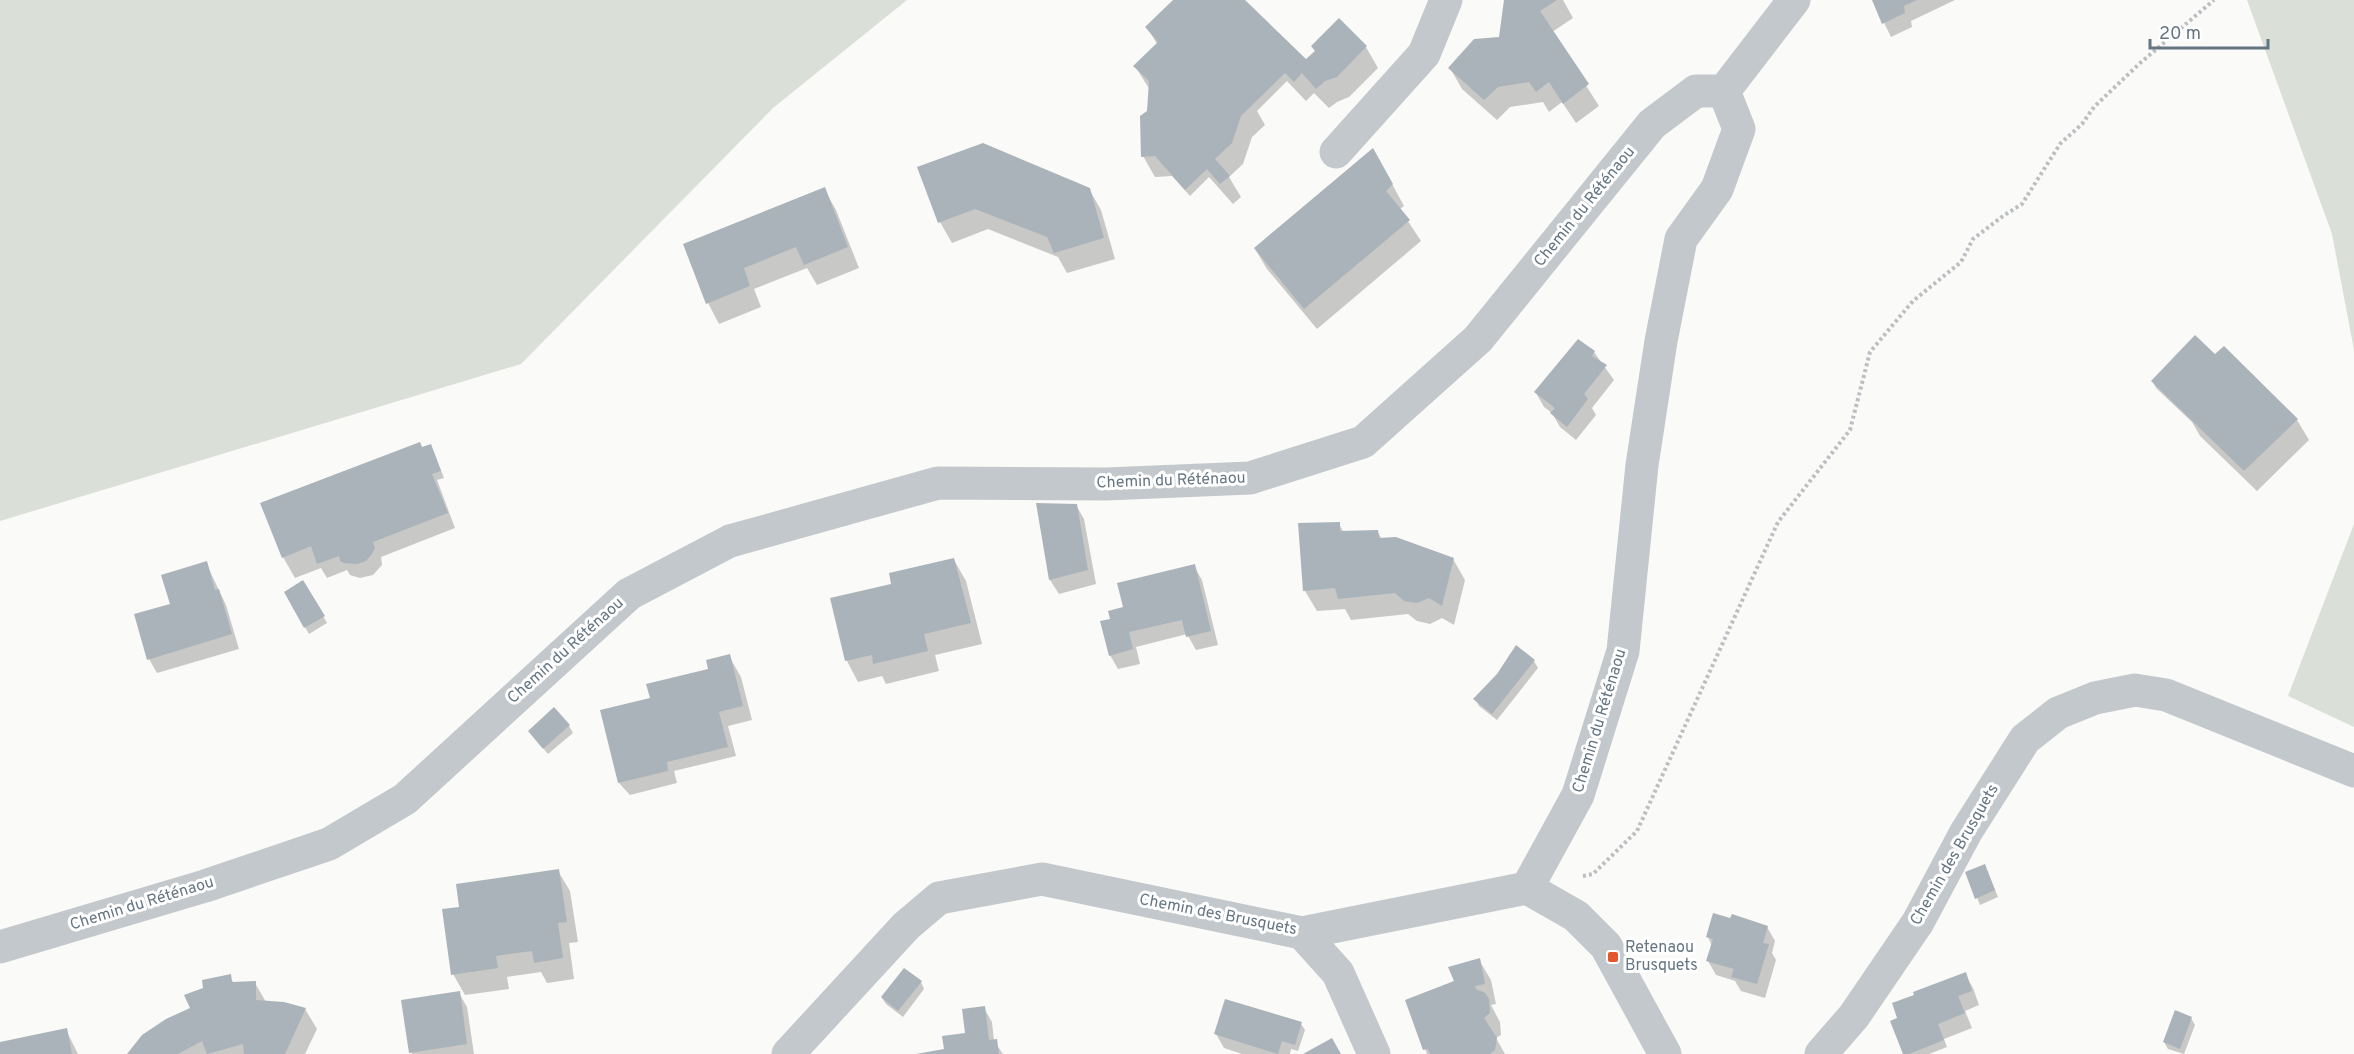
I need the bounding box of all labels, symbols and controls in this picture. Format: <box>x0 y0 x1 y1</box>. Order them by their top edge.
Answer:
scale bar <box>2150 12 2268 50</box>
text: 20 m <box>2159 23 2201 46</box>
street label: Chemin du Réténaou <box>1530 143 1640 271</box>
street label: Chemin du Réténaou <box>1096 468 1246 494</box>
street label: Chemin du Réténaou <box>504 594 628 708</box>
street label: Chemin du Réténaou <box>1569 647 1631 795</box>
street label: Chemin des Brusquets <box>1906 781 2004 929</box>
street label: Chemin du Réténaou <box>68 873 216 935</box>
street label: Chemin des Brusquets <box>1137 890 1299 940</box>
place label: Retenaou Brusquets <box>1625 938 1698 976</box>
marker: Retenaou Brusquets <box>1606 950 1620 964</box>

